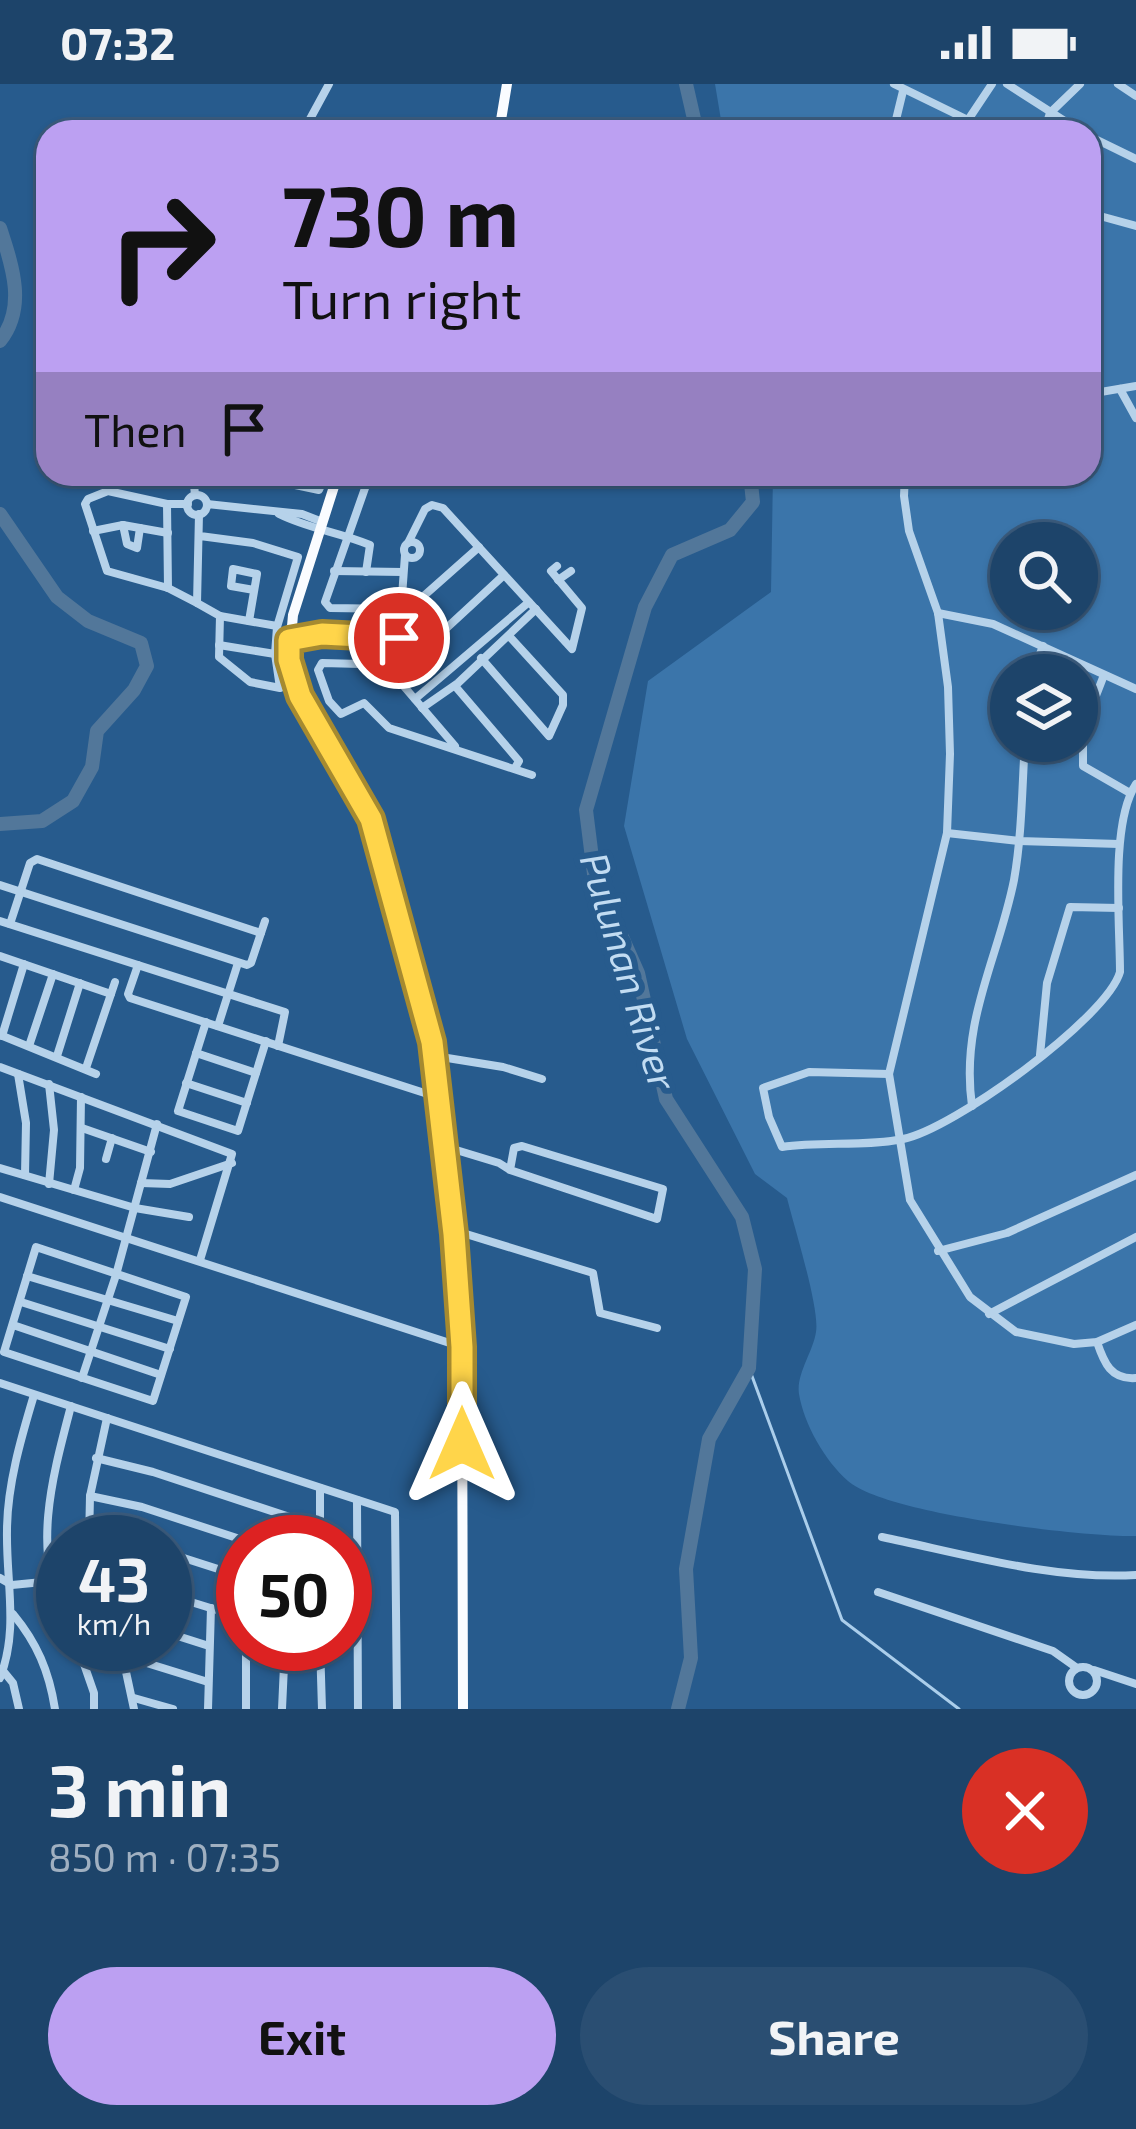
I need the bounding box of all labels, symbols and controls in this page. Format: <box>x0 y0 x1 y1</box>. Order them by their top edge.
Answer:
text: 07:32 <box>60 15 175 69</box>
text: 730 m <box>282 163 519 264</box>
icon: right <box>84 168 240 324</box>
text: Turn right <box>282 265 522 330</box>
icon: arrive <box>211 396 277 462</box>
text: Then <box>84 402 187 456</box>
map controls <box>990 522 1098 762</box>
button: search <box>990 522 1098 630</box>
pin <box>348 587 450 689</box>
icon: arrive <box>366 605 432 671</box>
button: layers <box>990 654 1098 762</box>
water label: Pulunan River <box>572 847 689 1097</box>
position arrow <box>399 1381 525 1507</box>
speed limit sign: 50 <box>216 1515 372 1671</box>
text: 43 <box>78 1542 150 1614</box>
text: km/h <box>77 1605 151 1641</box>
text: 3 min <box>48 1745 231 1831</box>
button: close <box>962 1748 1088 1874</box>
text: 850 m · 07:35 <box>48 1833 281 1880</box>
button: Exit <box>48 1967 556 2105</box>
button: Share <box>580 1967 1088 2105</box>

